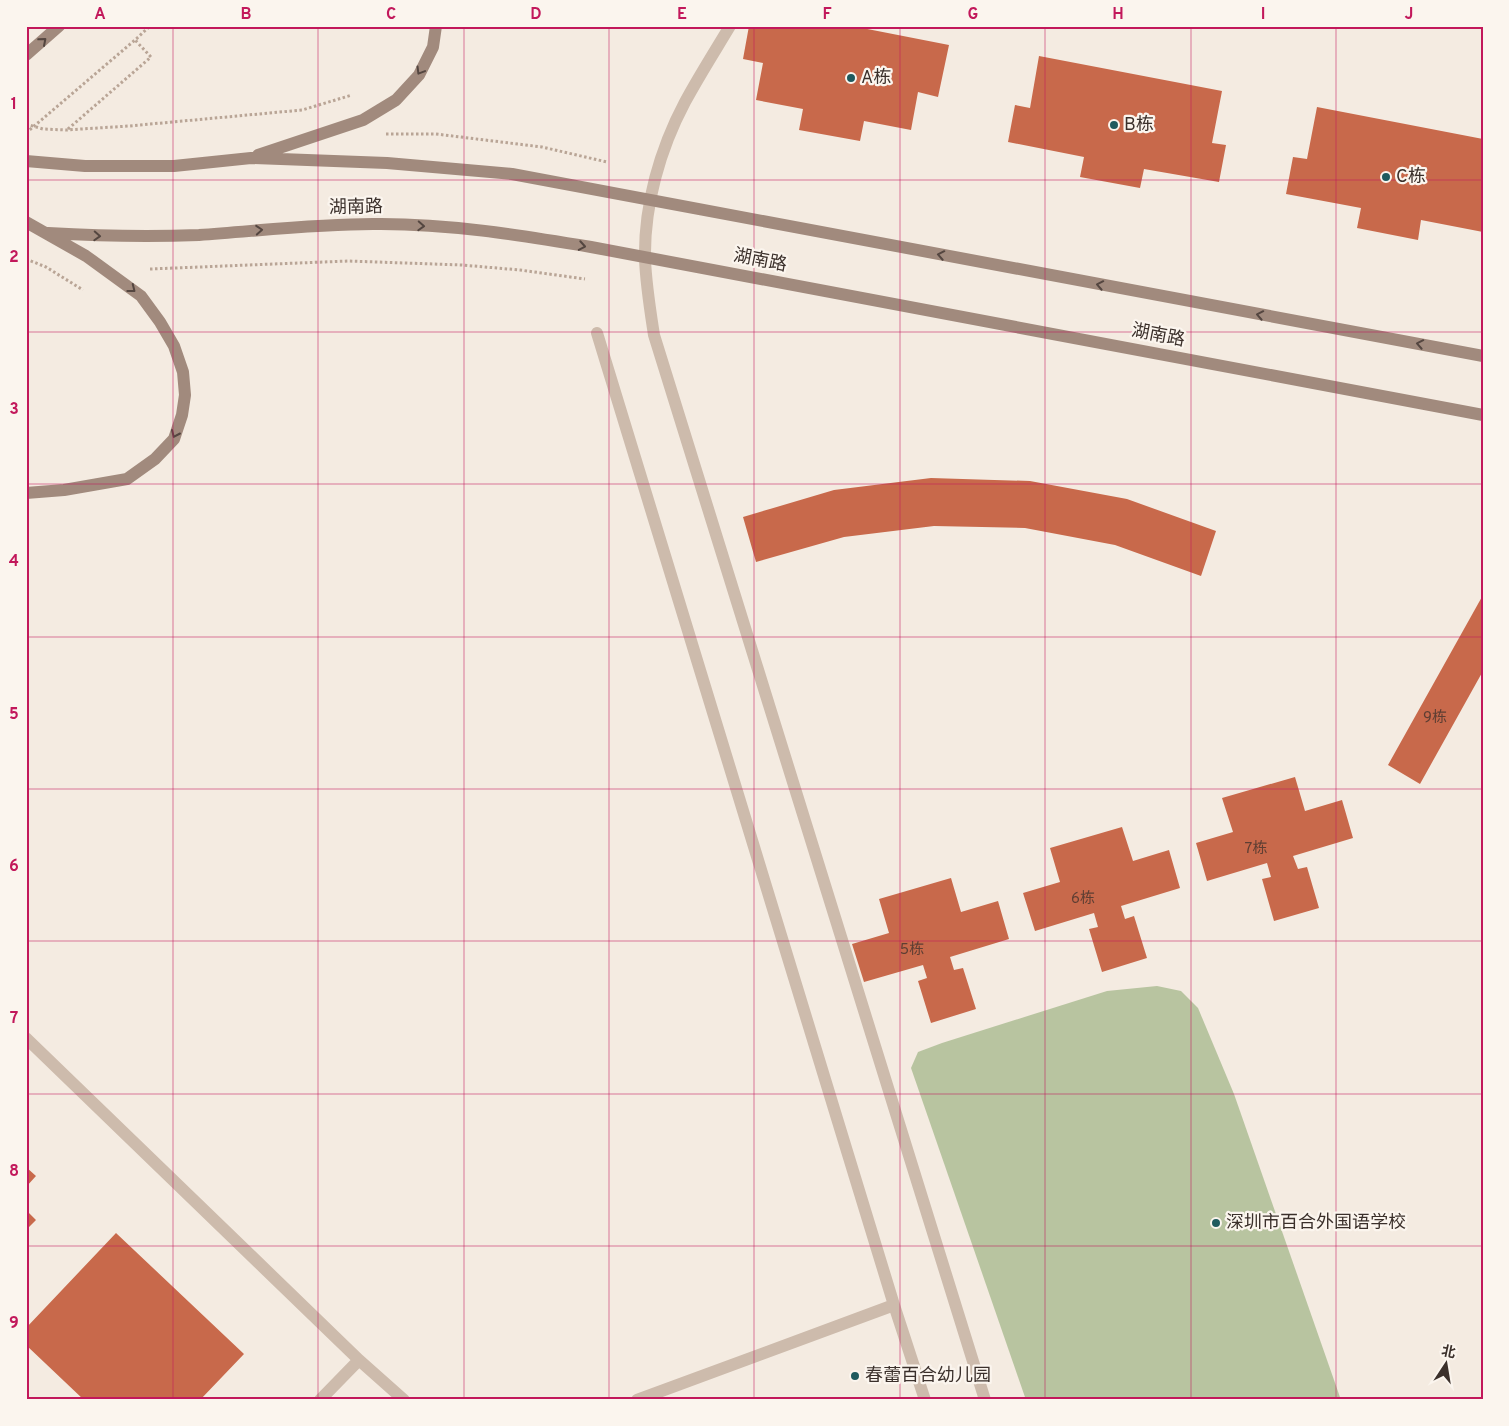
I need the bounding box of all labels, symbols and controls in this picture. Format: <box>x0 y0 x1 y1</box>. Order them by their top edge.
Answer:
text: A <box>94 5 106 25</box>
text: B <box>240 5 252 25</box>
text: C <box>386 5 396 25</box>
text: D <box>530 5 542 25</box>
text: E <box>677 5 687 25</box>
text: F <box>822 5 832 25</box>
text: G <box>968 5 978 25</box>
text: H <box>1112 5 1124 25</box>
text: I <box>1261 5 1265 25</box>
text: J <box>1405 5 1413 25</box>
one-way arrow <box>37 38 46 47</box>
one-way arrow <box>416 66 426 75</box>
place label: A栋 <box>861 67 891 90</box>
marker: A栋 <box>845 72 857 84</box>
text: 1 <box>11 95 17 115</box>
place label: B栋 <box>1124 114 1154 137</box>
marker: B栋 <box>1108 119 1120 131</box>
place label: C栋 <box>1396 166 1426 189</box>
marker: C栋 <box>1380 171 1392 183</box>
street label: 湖南路 <box>329 196 383 220</box>
one-way arrow <box>418 220 426 231</box>
one-way arrow <box>255 225 263 236</box>
one-way arrow <box>94 231 101 241</box>
one-way arrow <box>578 240 587 250</box>
street label: 湖南路 <box>731 245 789 277</box>
text: 2 <box>9 248 19 268</box>
one-way arrow <box>936 250 945 260</box>
one-way arrow <box>1096 280 1105 290</box>
one-way arrow <box>126 284 135 292</box>
one-way arrow <box>1256 310 1264 320</box>
street label: 湖南路 <box>1129 320 1187 352</box>
one-way arrow <box>1415 340 1424 350</box>
text: 3 <box>9 400 19 420</box>
one-way arrow <box>170 429 181 438</box>
text: 4 <box>9 552 19 572</box>
text: 5 <box>9 705 19 725</box>
house number: 9栋 <box>1423 708 1447 728</box>
house number: 7栋 <box>1245 839 1267 859</box>
text: 6 <box>9 857 19 877</box>
house number: 6栋 <box>1071 889 1095 909</box>
house number: 5栋 <box>900 940 924 960</box>
text: 7 <box>10 1009 18 1029</box>
text: 8 <box>9 1162 19 1182</box>
place label: 深圳市百合外国语学校 <box>1226 1212 1406 1235</box>
marker: 深圳市百合外国语学校 <box>1210 1217 1222 1229</box>
text: 9 <box>9 1314 19 1334</box>
north arrow <box>1422 1338 1472 1388</box>
text: 北 <box>1440 1343 1457 1363</box>
place label: 春蕾百合幼儿园 <box>865 1365 991 1388</box>
marker: 春蕾百合幼儿园 <box>849 1370 861 1382</box>

